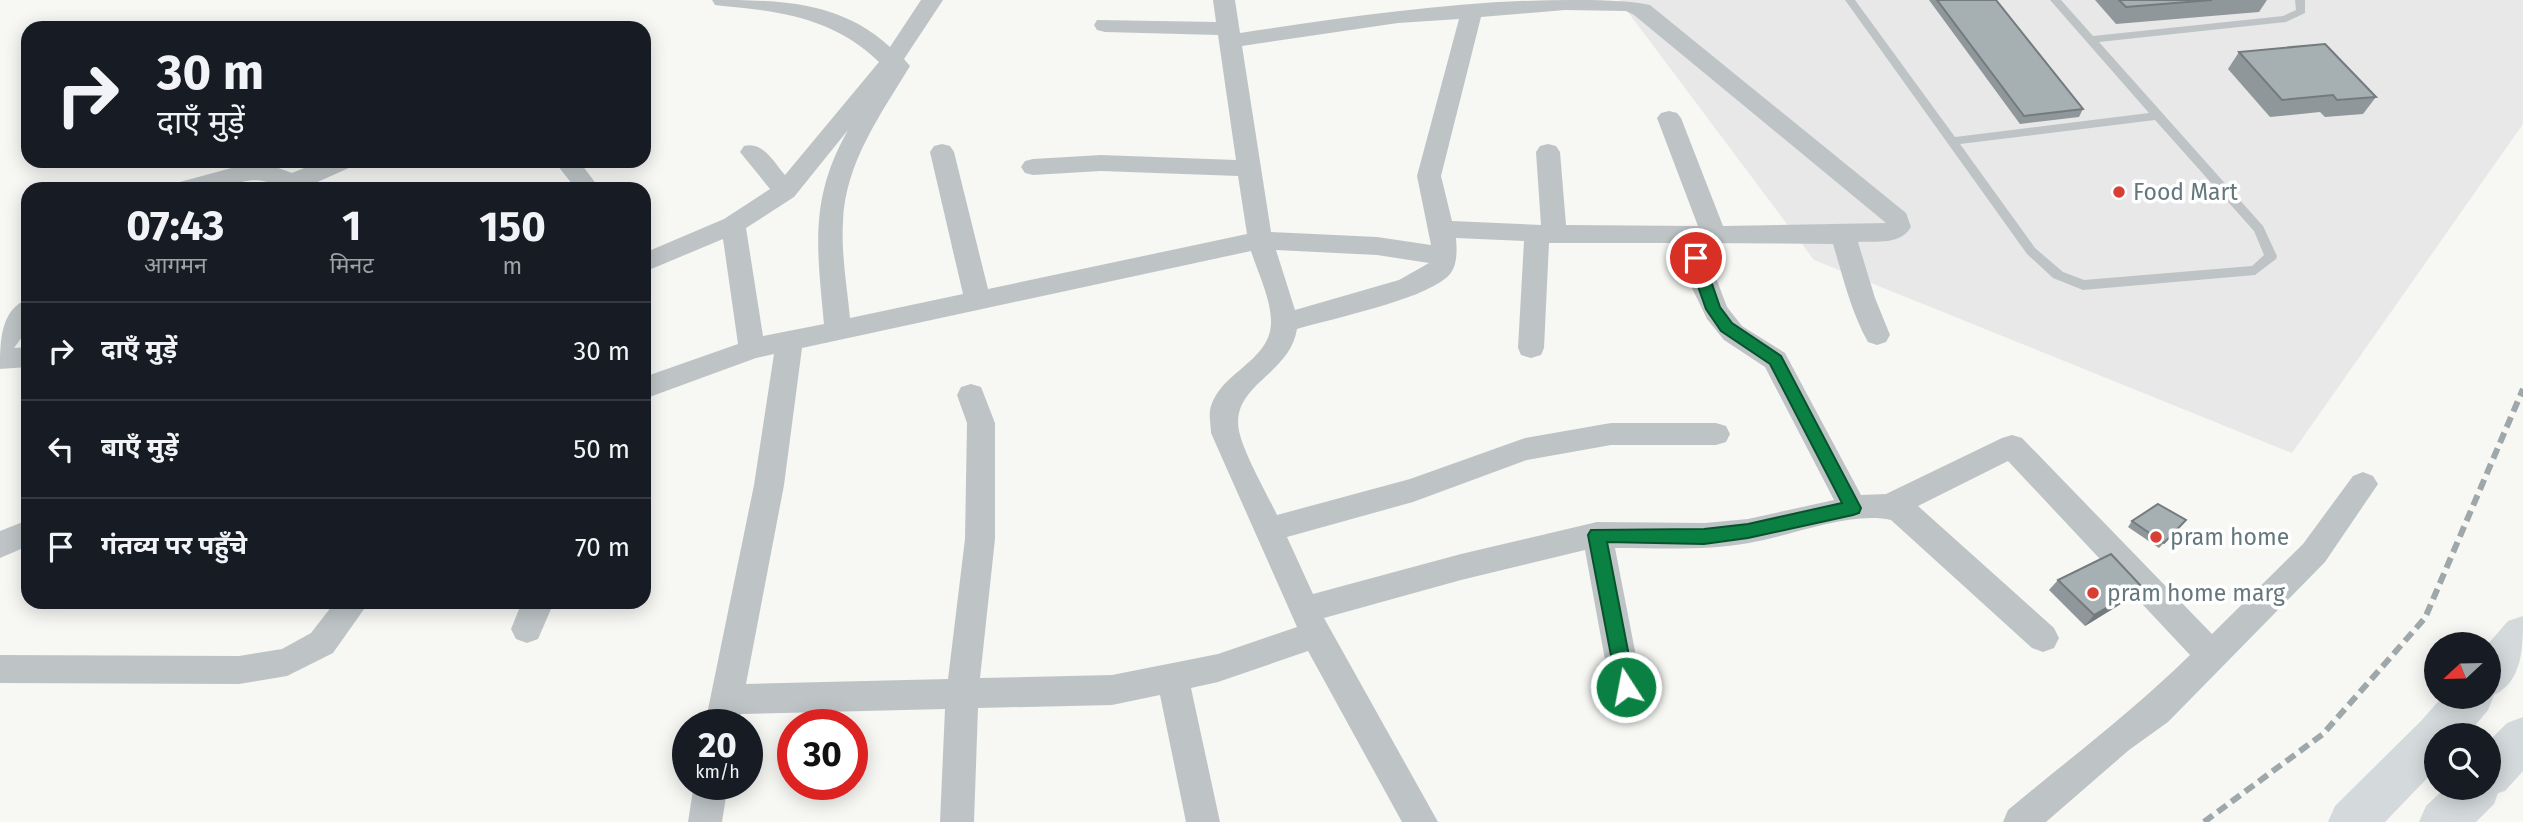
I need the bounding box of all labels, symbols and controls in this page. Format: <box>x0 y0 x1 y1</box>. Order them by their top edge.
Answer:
text: 30 m <box>157 43 264 102</box>
icon: right <box>42 49 133 140</box>
text: दाएँ मुड़ें <box>157 103 245 141</box>
place label: Food Mart <box>2133 178 2238 206</box>
marker: Food Mart <box>2111 184 2127 200</box>
text: 07:43 <box>126 201 224 251</box>
text: 1 <box>342 201 362 251</box>
text: 150 <box>479 202 546 252</box>
pin <box>1666 228 1726 288</box>
icon: arrive <box>1677 239 1715 277</box>
text: आगमन <box>144 251 207 279</box>
text: मिनट <box>330 251 374 279</box>
text: m <box>503 252 522 280</box>
icon: right <box>42 332 80 370</box>
text: दाएँ मुड़ें <box>101 334 177 365</box>
text: 30 m <box>573 336 630 367</box>
icon: left <box>42 430 80 468</box>
text: बाएँ मुड़ें <box>101 432 178 463</box>
text: 50 m <box>573 434 630 465</box>
place label: pram home <box>2170 523 2289 551</box>
icon: arrive <box>42 528 80 566</box>
marker: pram home <box>2148 529 2164 545</box>
text: गंतव्य पर पहुँचे <box>101 530 247 561</box>
text: 70 m <box>575 532 630 563</box>
place label: pram home marg <box>2107 579 2285 607</box>
marker: pram home marg <box>2085 585 2101 601</box>
north arrow <box>2424 632 2501 709</box>
map controls <box>2424 632 2501 800</box>
position arrow <box>1589 650 1663 724</box>
speed limit sign: 30 <box>777 709 868 800</box>
button: search <box>2424 723 2501 800</box>
text: 20 <box>698 724 737 766</box>
text: km/h <box>695 761 740 783</box>

